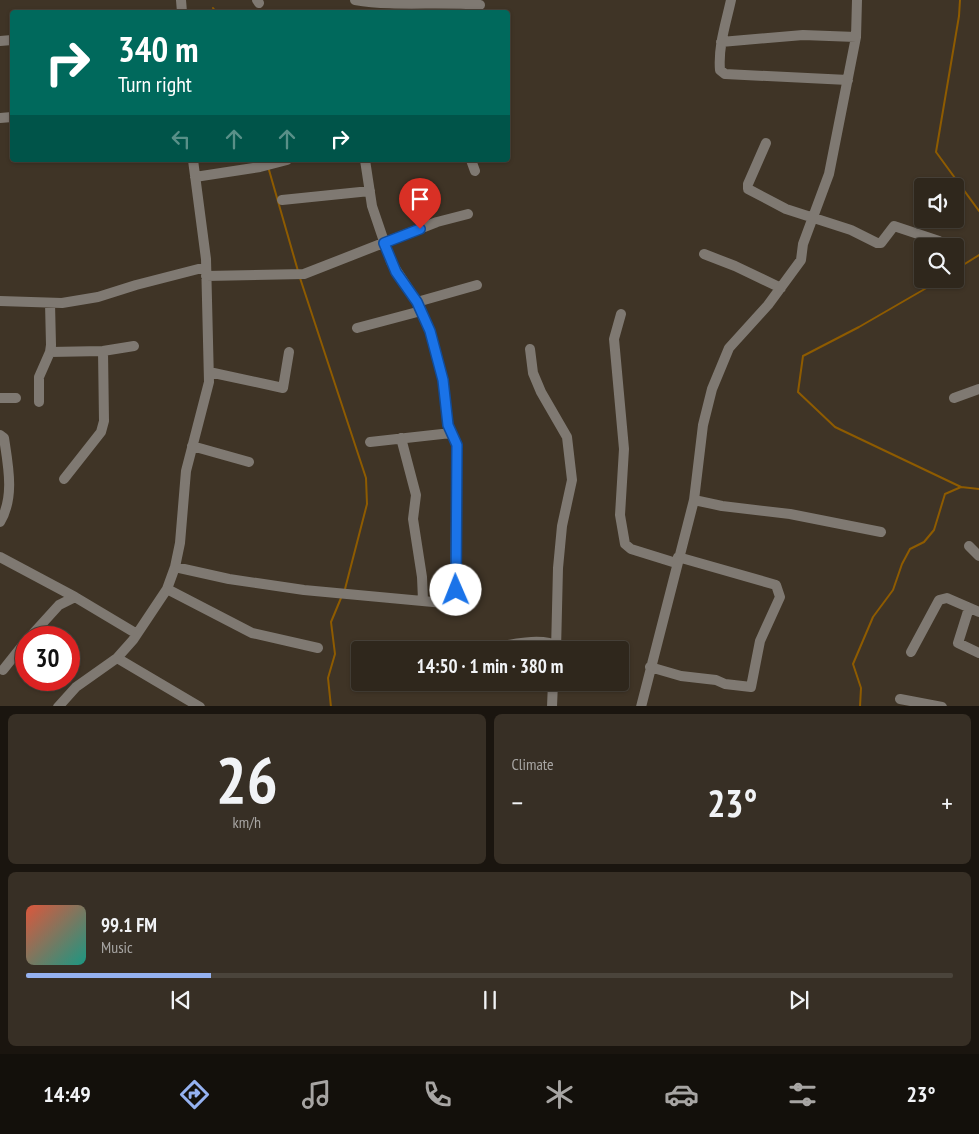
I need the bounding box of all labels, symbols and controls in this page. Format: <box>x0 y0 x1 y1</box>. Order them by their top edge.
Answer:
text: 340 m <box>118 26 199 72</box>
icon: right <box>35 30 100 95</box>
text: Turn right <box>118 70 192 98</box>
icon: left <box>167 125 195 153</box>
icon: ahead <box>220 125 248 153</box>
icon: ahead <box>273 125 301 153</box>
icon: right <box>326 125 354 153</box>
pin <box>399 178 441 229</box>
map controls <box>914 178 964 288</box>
button: sound <box>914 178 964 228</box>
icon: arrive <box>406 185 434 213</box>
button: search <box>914 238 964 288</box>
position arrow <box>429 563 481 615</box>
speed limit sign: 30 <box>15 626 80 691</box>
text: 14:50 · 1 min · 380 m <box>417 654 563 678</box>
text: 26 <box>216 737 278 821</box>
text: Climate <box>512 754 554 774</box>
text: 23° <box>707 778 757 827</box>
text: − <box>512 784 523 821</box>
text: + <box>941 784 953 821</box>
text: km/h <box>233 812 261 832</box>
text: 99.1 FM <box>101 913 157 937</box>
text: Music <box>101 937 133 957</box>
icon: previous <box>167 986 195 1014</box>
icon: pause <box>476 986 504 1014</box>
icon: next <box>785 986 813 1014</box>
icon: directions <box>177 1077 212 1112</box>
icon: music <box>299 1077 334 1112</box>
icon: phone <box>420 1077 455 1112</box>
icon: climate <box>542 1077 577 1112</box>
icon: car <box>664 1077 699 1112</box>
icon: filters <box>785 1077 820 1112</box>
text: 14:49 <box>43 1080 91 1108</box>
text: 23° <box>907 1080 936 1108</box>

